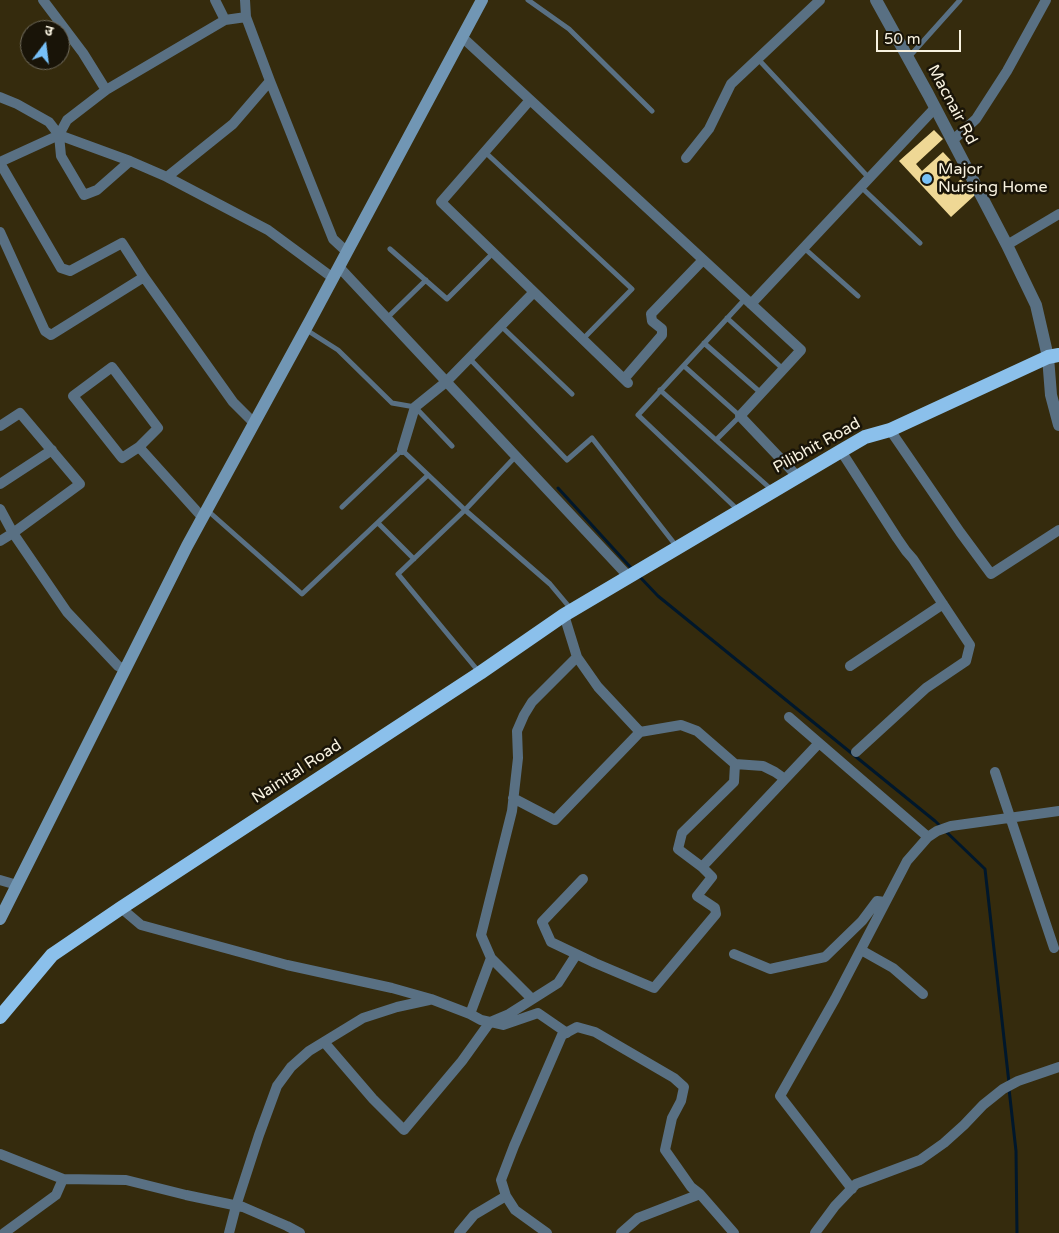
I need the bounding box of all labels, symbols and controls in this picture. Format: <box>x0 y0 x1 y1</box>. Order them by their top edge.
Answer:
north arrow <box>20 20 70 70</box>
scale bar <box>879 20 964 52</box>
text: उ <box>43 22 55 40</box>
text: 50 m <box>884 30 921 48</box>
street label: Macnair Rd <box>923 62 981 148</box>
place label: Major Nursing Home <box>938 160 1048 198</box>
marker: Major Nursing Home <box>920 172 934 186</box>
street label: Pilibhit Road <box>770 414 864 478</box>
street label: Nainital Road <box>249 736 345 808</box>

